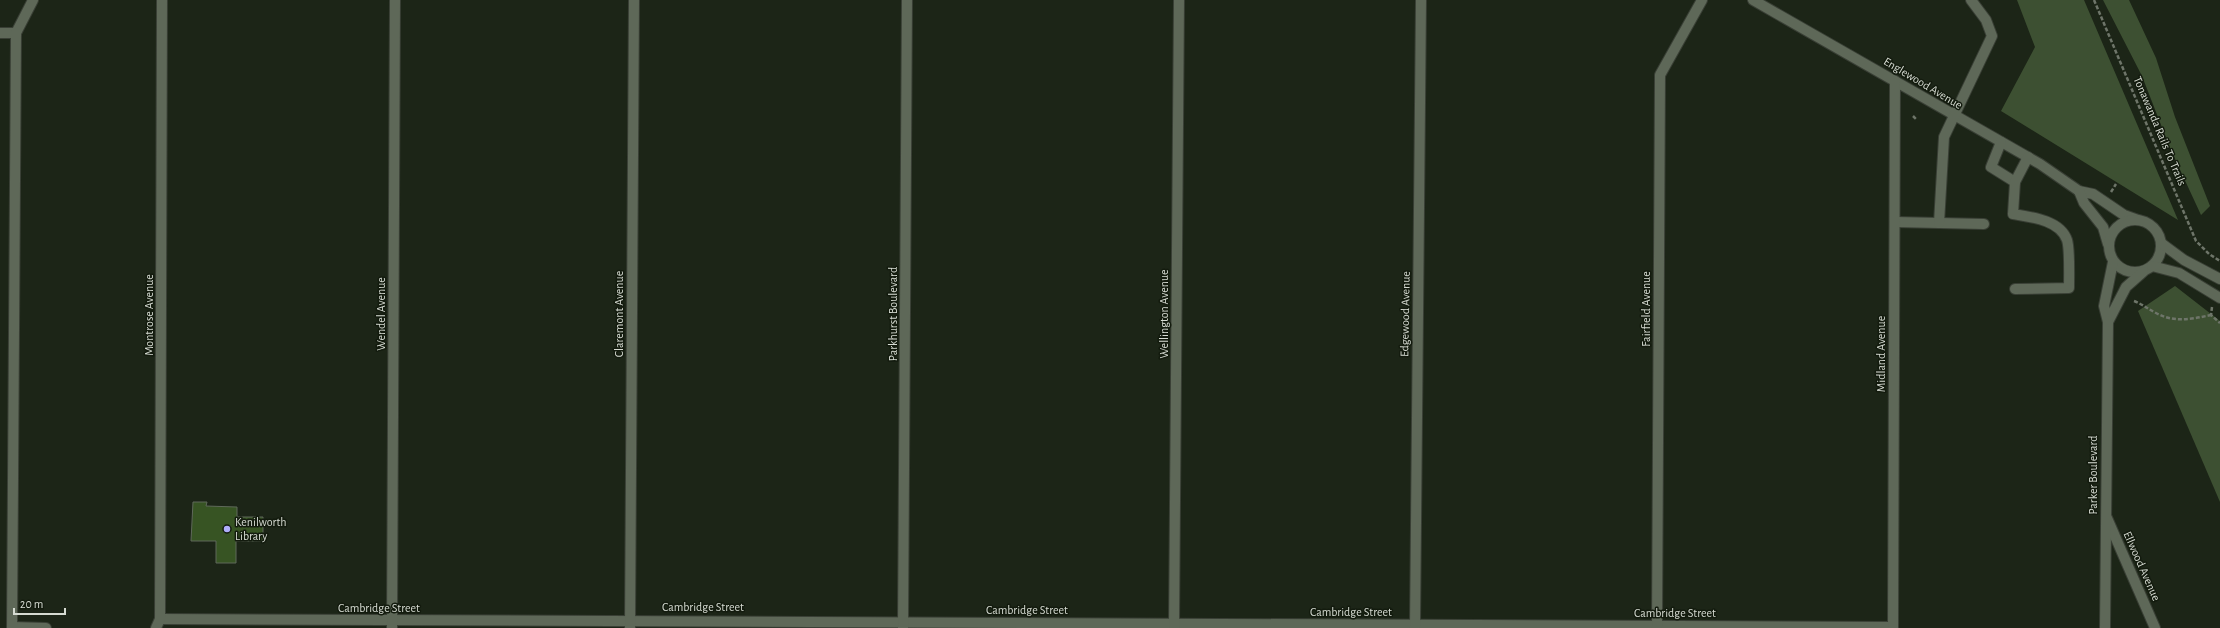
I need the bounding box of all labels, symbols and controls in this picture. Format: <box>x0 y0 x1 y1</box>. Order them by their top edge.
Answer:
street label: Englewood Avenue <box>1882 55 1964 111</box>
street label: Tonawanda Rails To Trails <box>2131 75 2189 187</box>
street label: Parkhurst Boulevard <box>887 267 899 361</box>
street label: Wellington Avenue <box>1158 269 1170 359</box>
street label: Claremont Avenue <box>613 271 625 357</box>
street label: Edgewood Avenue <box>1398 271 1412 357</box>
street label: Fairfield Avenue <box>1640 271 1652 347</box>
street label: Montrose Avenue <box>143 274 155 356</box>
street label: Wendel Avenue <box>375 277 387 351</box>
street label: Midland Avenue <box>1875 316 1887 392</box>
street label: Parker Boulevard <box>2087 435 2099 515</box>
place label: Kenilworth Library <box>235 516 287 543</box>
marker: Kenilworth Library <box>222 524 232 534</box>
street label: Ellwood Avenue <box>2121 529 2163 603</box>
scale bar <box>14 590 65 616</box>
text: 20 m <box>20 598 43 610</box>
street label: Cambridge Street <box>662 601 744 613</box>
street label: Cambridge Street <box>338 602 420 614</box>
street label: Cambridge Street <box>986 604 1068 616</box>
street label: Cambridge Street <box>1310 606 1392 618</box>
street label: Cambridge Street <box>1634 607 1716 619</box>

